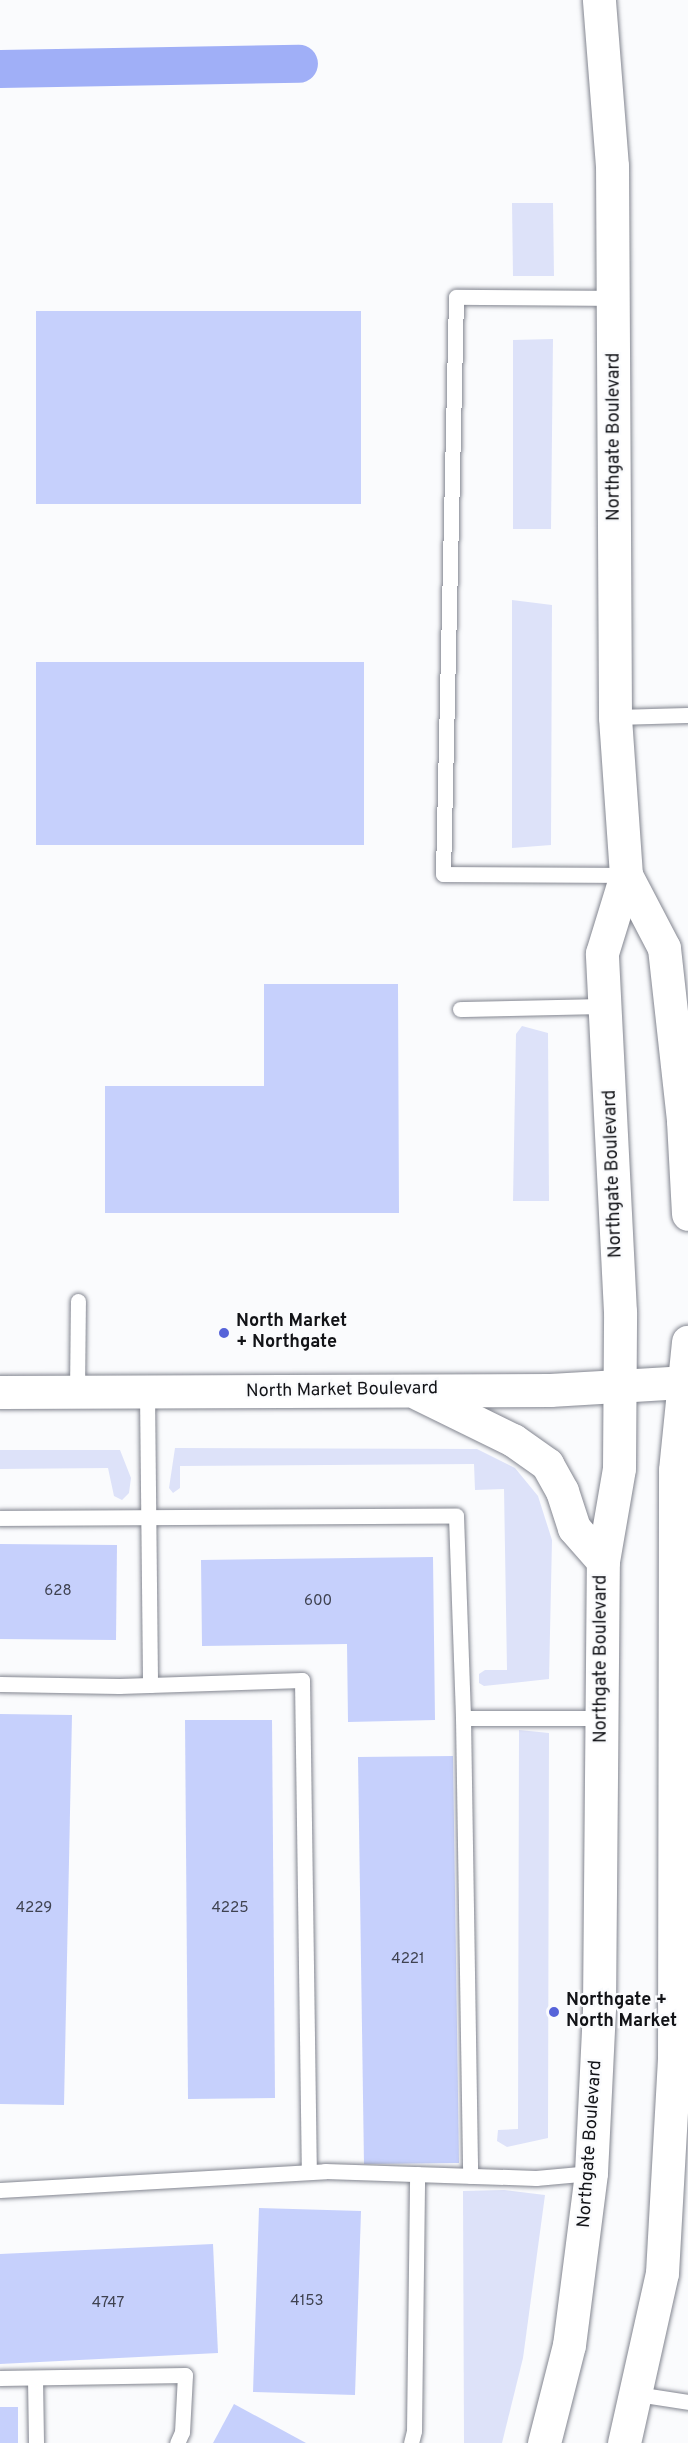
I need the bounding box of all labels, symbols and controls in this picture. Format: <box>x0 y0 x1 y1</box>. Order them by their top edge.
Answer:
street label: Northgate Boulevard <box>604 353 626 521</box>
street label: Northgate Boulevard <box>600 1090 628 1258</box>
place label: North Market + Northgate <box>236 1312 347 1354</box>
marker: North Market + Northgate <box>217 1326 231 1340</box>
street label: North Market Boulevard <box>246 1379 438 1403</box>
street label: Northgate Boulevard <box>591 1575 613 1743</box>
house number: 628 <box>44 1583 72 1601</box>
house number: 600 <box>304 1593 332 1611</box>
house number: 4229 <box>16 1900 52 1918</box>
house number: 4225 <box>212 1900 248 1918</box>
house number: 4221 <box>391 1951 425 1969</box>
place label: Northgate + North Market <box>566 1991 677 2034</box>
marker: Northgate + North Market <box>547 2005 561 2019</box>
street label: Northgate Boulevard <box>574 2059 608 2229</box>
house number: 4153 <box>290 2293 324 2311</box>
house number: 4747 <box>92 2295 124 2313</box>

